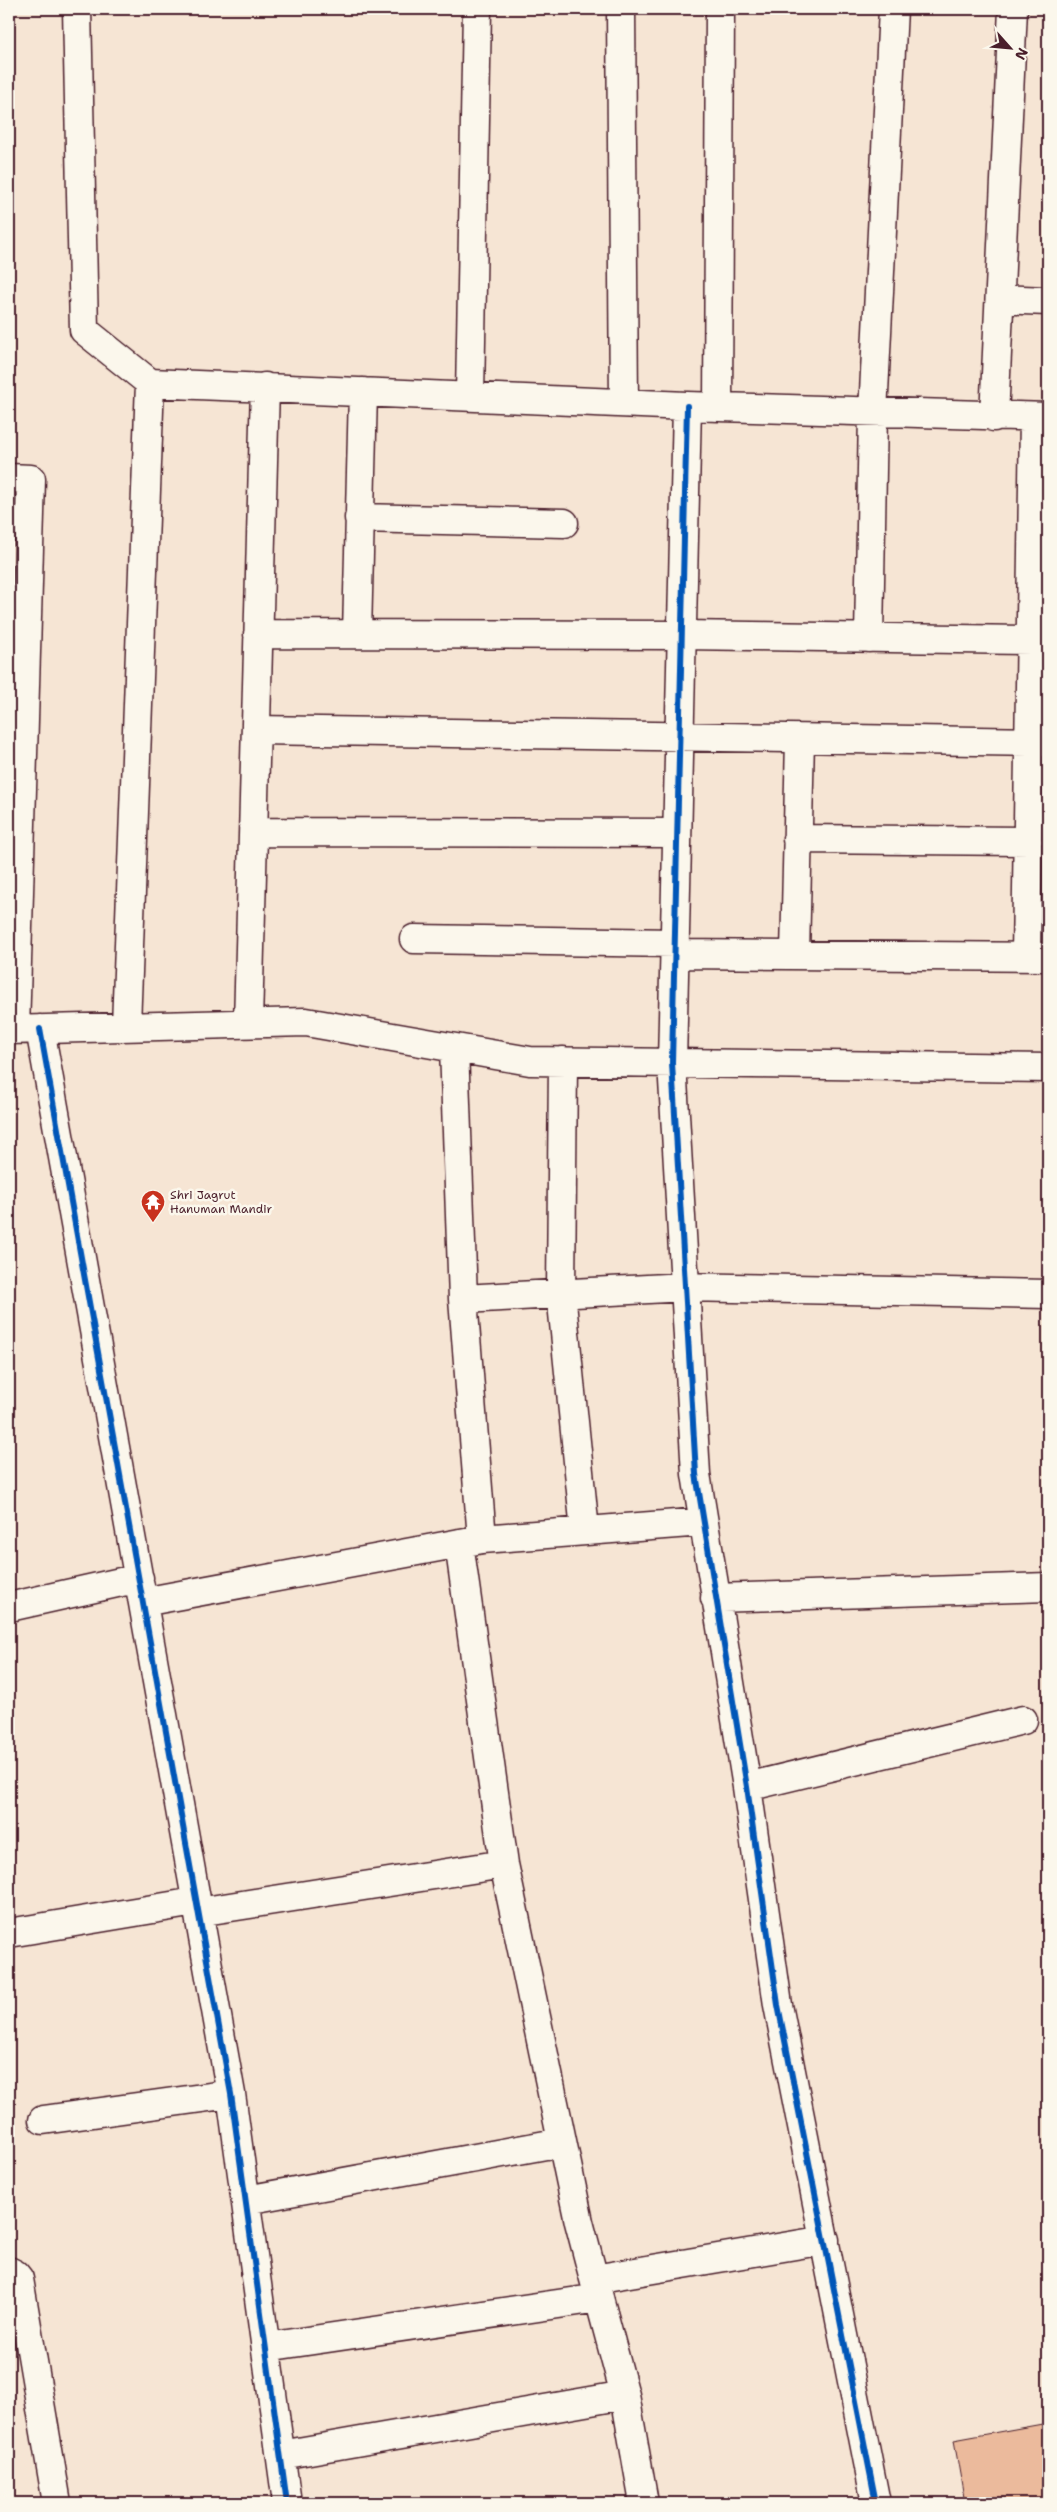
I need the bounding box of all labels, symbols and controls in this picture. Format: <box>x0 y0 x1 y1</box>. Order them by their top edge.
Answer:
north arrow <box>984 22 1034 72</box>
text: N <box>1011 45 1032 63</box>
place label: Shri Jagrut Hanuman Mandir <box>170 1187 272 1217</box>
temple icon: Shri Jagrut Hanuman Mandir <box>140 1189 166 1223</box>

